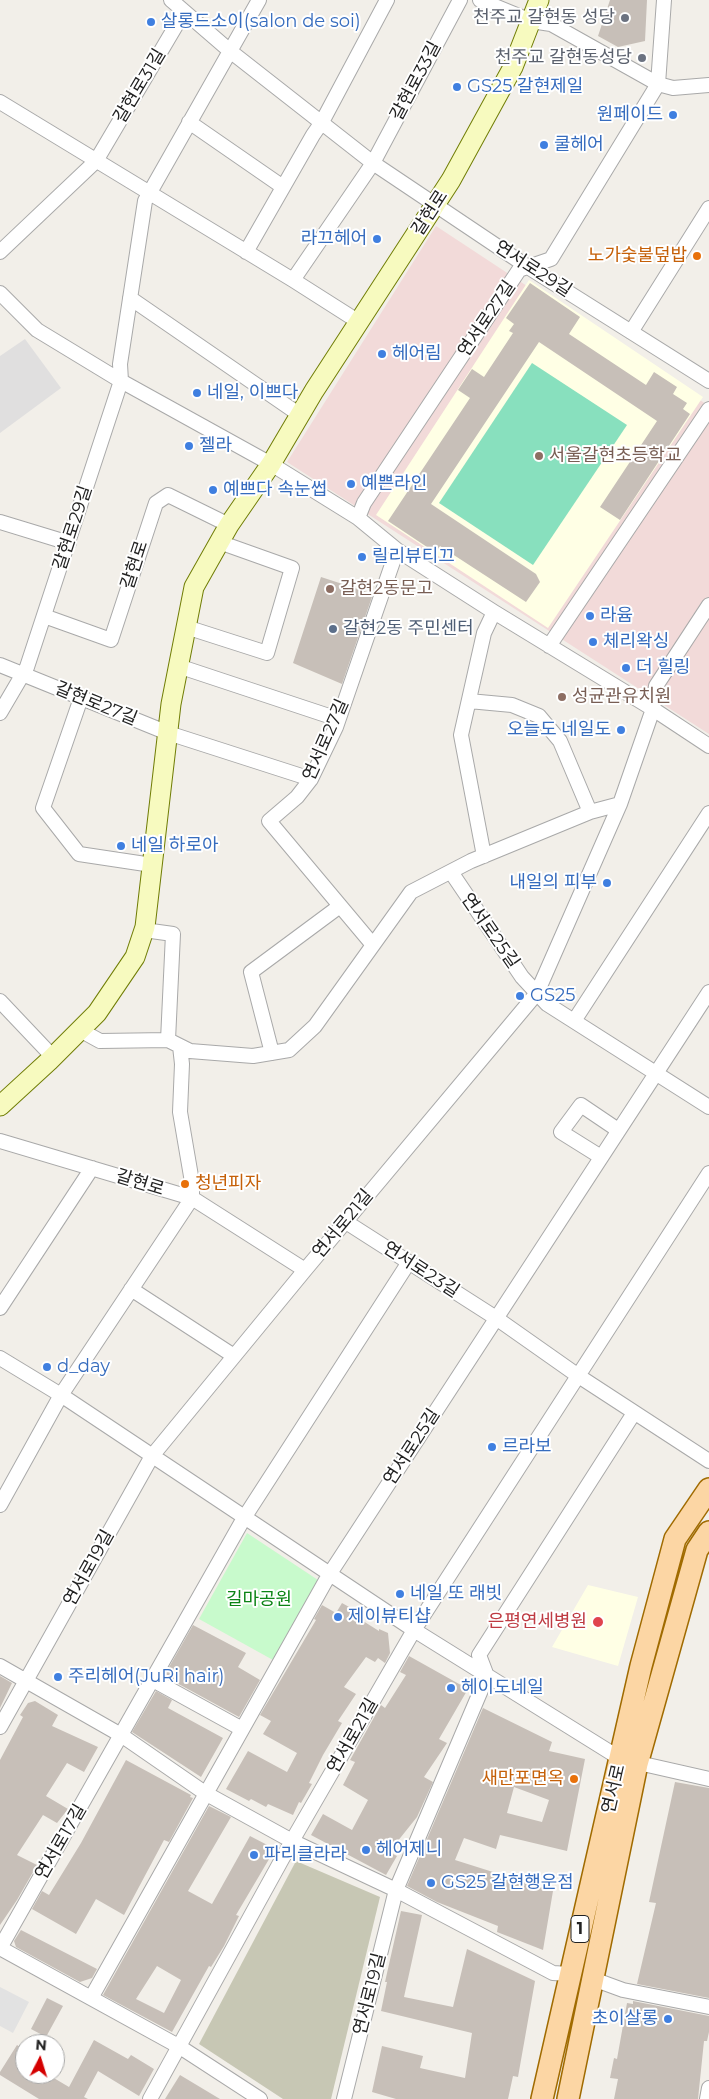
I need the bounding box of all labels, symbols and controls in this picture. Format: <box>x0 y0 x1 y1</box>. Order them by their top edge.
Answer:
place label: 천주교 갈현동 성당 <box>473 7 615 29</box>
place label: 살롱드소이(salon de soi) <box>161 11 361 33</box>
marker: 천주교 갈현동 성당 <box>619 12 631 24</box>
marker: 살롱드소이(salon de soi) <box>145 16 157 28</box>
street label: 갈현로33길 <box>386 38 446 124</box>
street label: 갈현로31길 <box>109 45 171 127</box>
place label: 천주교 갈현동성당 <box>495 47 632 69</box>
marker: 천주교 갈현동성당 <box>636 52 648 64</box>
place label: GS25 갈현제일 <box>467 76 583 98</box>
marker: GS25 갈현제일 <box>451 81 463 93</box>
place label: 원페이드 <box>597 104 663 126</box>
marker: 원페이드 <box>667 109 679 121</box>
place label: 쿨헤어 <box>554 134 604 156</box>
marker: 쿨헤어 <box>538 139 550 151</box>
street label: 갈현로 <box>407 186 453 240</box>
place label: 라끄헤어 <box>301 228 367 250</box>
marker: 라끄헤어 <box>371 233 383 245</box>
street label: 연서로29길 <box>490 236 576 302</box>
place label: 노가숯불덮밥 <box>588 245 687 267</box>
marker: 노가숯불덮밥 <box>691 250 703 262</box>
street label: 연서로27길 <box>454 277 520 361</box>
place label: 헤어림 <box>392 343 442 365</box>
marker: 헤어림 <box>376 348 388 360</box>
place label: 네일, 이쁘다 <box>207 382 298 404</box>
marker: 네일, 이쁘다 <box>191 387 203 399</box>
place label: 젤라 <box>199 435 232 457</box>
marker: 젤라 <box>183 440 195 452</box>
place label: 서울갈현초등학교 <box>549 445 681 467</box>
marker: 서울갈현초등학교 <box>533 450 545 462</box>
place label: 예쁜라인 <box>361 473 427 495</box>
marker: 예쁜라인 <box>345 478 357 490</box>
place label: 예쁘다 속눈썹 <box>223 479 327 501</box>
street label: 갈현로29길 <box>49 483 97 573</box>
marker: 예쁘다 속눈썹 <box>207 484 219 496</box>
street label: 갈현로 <box>117 538 153 592</box>
place label: 릴리뷰티끄 <box>372 546 455 568</box>
marker: 릴리뷰티끄 <box>356 551 368 563</box>
place label: 갈현2동문고 <box>340 578 433 600</box>
marker: 갈현2동문고 <box>324 583 336 595</box>
place label: 라윰 <box>600 605 633 627</box>
marker: 라윰 <box>584 610 596 622</box>
place label: 갈현2동 주민센터 <box>343 618 474 640</box>
marker: 갈현2동 주민센터 <box>327 623 339 635</box>
place label: 체리왁싱 <box>603 631 669 653</box>
marker: 체리왁싱 <box>587 636 599 648</box>
place label: 더 힐링 <box>636 657 690 679</box>
marker: 더 힐링 <box>620 662 632 674</box>
street label: 갈현로27길 <box>52 678 140 730</box>
place label: 성균관유치원 <box>572 686 671 708</box>
marker: 성균관유치원 <box>556 691 568 703</box>
street label: 연서로27길 <box>298 696 354 784</box>
place label: 오늘도 네일도 <box>507 719 611 741</box>
marker: 오늘도 네일도 <box>615 724 627 736</box>
place label: 네일 하로아 <box>131 835 219 857</box>
marker: 네일 하로아 <box>115 840 127 852</box>
place label: 내일의 피부 <box>509 872 597 894</box>
marker: 내일의 피부 <box>601 877 613 889</box>
street label: 연서로25길 <box>456 889 524 973</box>
place label: GS25 <box>530 985 575 1007</box>
marker: GS25 <box>514 990 526 1002</box>
street label: 갈현로 <box>113 1165 167 1201</box>
place label: 청년피자 <box>195 1173 261 1195</box>
marker: 청년피자 <box>179 1178 191 1190</box>
street label: 연서로21길 <box>308 1185 378 1263</box>
street label: 연서로23길 <box>379 1237 463 1303</box>
place label: d_day <box>57 1356 110 1378</box>
marker: d_day <box>41 1361 53 1373</box>
street label: 연서로25길 <box>379 1405 445 1489</box>
place label: 르라보 <box>502 1436 552 1458</box>
marker: 르라보 <box>486 1441 498 1453</box>
street label: 연서로19길 <box>59 1526 119 1610</box>
place label: 네일 또 래빗 <box>410 1583 502 1605</box>
marker: 네일 또 래빗 <box>394 1588 406 1600</box>
park label: 길마공원 <box>226 1589 292 1611</box>
place label: 제이뷰티샵 <box>348 1606 431 1628</box>
marker: 제이뷰티샵 <box>332 1611 344 1623</box>
place label: 은평연세병원 <box>488 1611 587 1633</box>
marker: 은평연세병원 <box>591 1615 605 1629</box>
place label: 주리헤어(JuRi hair) <box>68 1666 224 1688</box>
marker: 주리헤어(JuRi hair) <box>52 1671 64 1683</box>
place label: 헤이도네일 <box>461 1677 544 1699</box>
marker: 헤이도네일 <box>445 1682 457 1694</box>
street label: 연서로21길 <box>323 1695 383 1777</box>
street label: 연서로 <box>598 1762 630 1816</box>
place label: 새만포면옥 <box>481 1768 564 1790</box>
marker: 새만포면옥 <box>568 1773 580 1785</box>
street label: 연서로17길 <box>31 1801 91 1883</box>
place label: 헤어제니 <box>376 1839 442 1861</box>
place label: 파리클라라 <box>264 1844 347 1866</box>
marker: 헤어제니 <box>360 1844 372 1856</box>
marker: 파리클라라 <box>248 1849 260 1861</box>
place label: GS25 갈현행운점 <box>441 1872 574 1894</box>
marker: GS25 갈현행운점 <box>425 1877 437 1889</box>
road number: 1 <box>571 1916 589 1942</box>
street label: 연서로19길 <box>349 1951 391 2037</box>
place label: 초이살롱 <box>592 2008 658 2030</box>
marker: 초이살롱 <box>662 2013 674 2025</box>
north arrow <box>15 2034 65 2084</box>
text: N <box>35 2036 48 2055</box>

